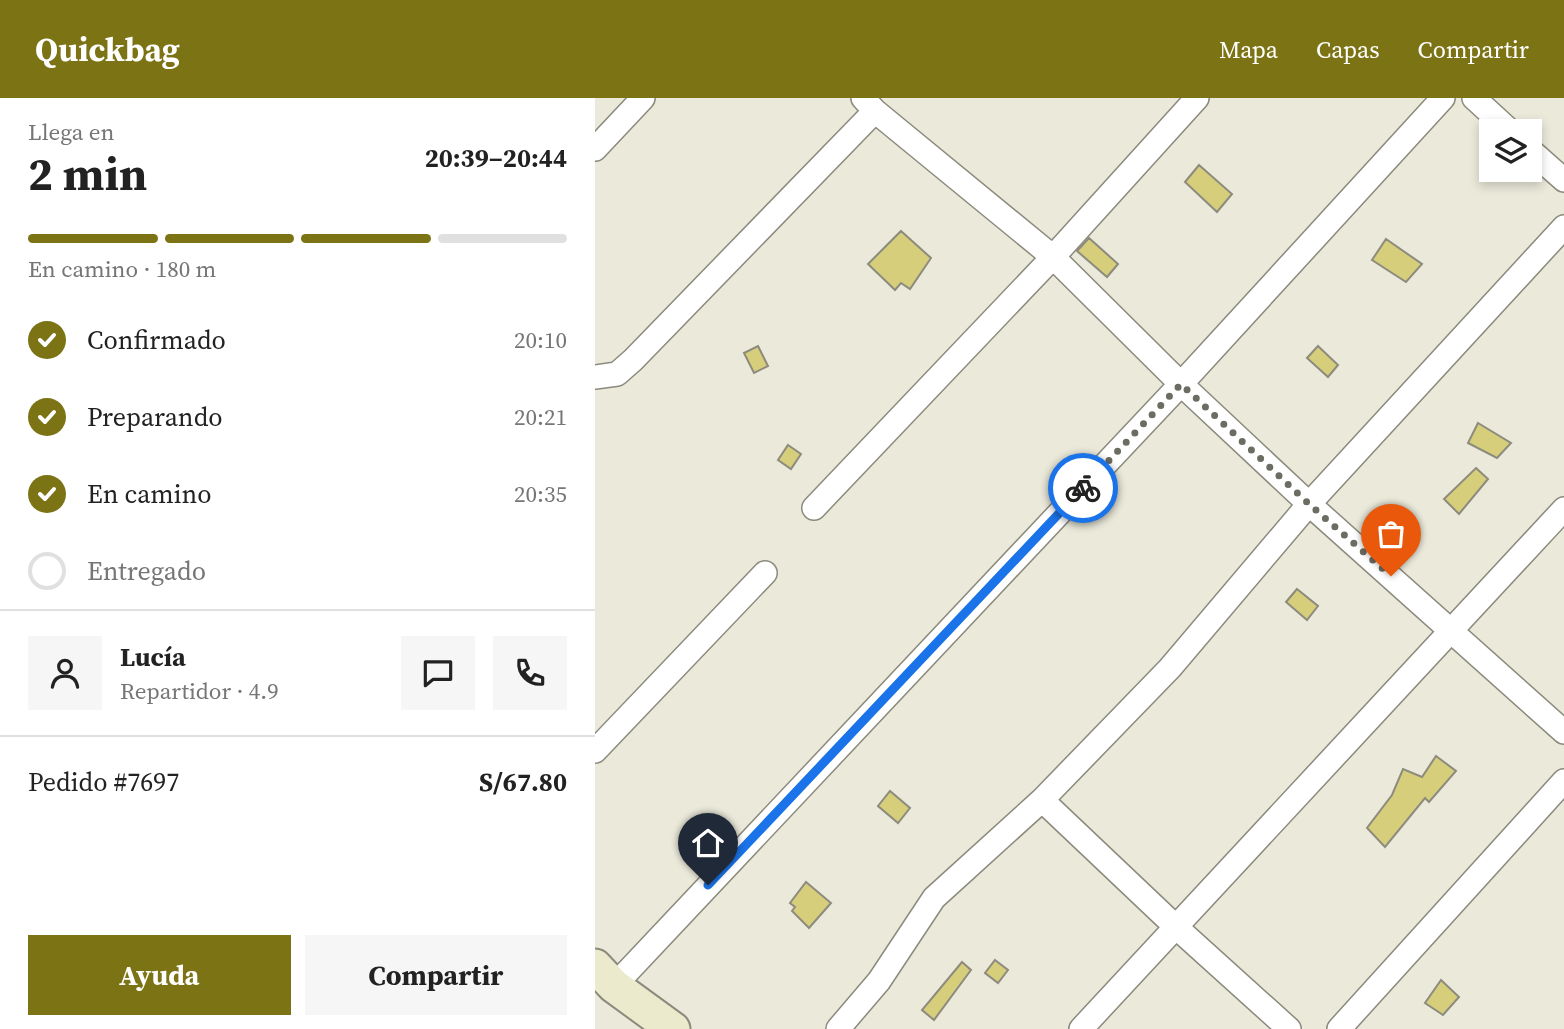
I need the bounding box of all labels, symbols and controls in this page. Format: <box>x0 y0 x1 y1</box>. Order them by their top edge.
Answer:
text: Quickbag <box>35 27 180 72</box>
text: Mapa <box>1219 33 1278 66</box>
text: Capas <box>1316 33 1380 66</box>
text: Compartir <box>1418 33 1529 66</box>
text: Llega en <box>28 116 114 148</box>
map controls <box>1479 119 1542 182</box>
button: layers <box>1479 119 1542 182</box>
text: 20:39–20:44 <box>425 140 567 176</box>
text: 2 min <box>28 142 147 205</box>
text: En camino · 180 m <box>28 253 216 285</box>
icon: check <box>28 321 66 359</box>
text: Confirmado <box>87 322 226 358</box>
text: 20:10 <box>514 324 567 356</box>
icon: check <box>28 398 66 436</box>
text: Preparando <box>87 399 223 435</box>
text: 20:21 <box>514 401 567 433</box>
courier <box>1048 453 1118 523</box>
icon: bike <box>1064 469 1102 507</box>
icon: check <box>28 475 66 513</box>
text: En camino <box>87 476 212 512</box>
text: 20:35 <box>514 478 567 510</box>
pin <box>1361 504 1421 576</box>
icon: bag <box>1372 515 1410 553</box>
text: Entregado <box>87 553 206 589</box>
button: person <box>28 636 102 710</box>
button: chat <box>401 636 475 710</box>
button: phone <box>493 636 567 710</box>
text: Lucía <box>120 639 186 675</box>
text: Repartidor · 4.9 <box>120 675 279 707</box>
text: Pedido #7697 <box>28 764 179 800</box>
text: S/67.80 <box>479 764 567 800</box>
pin <box>678 813 738 885</box>
icon: home <box>689 824 727 862</box>
button: Ayuda <box>28 935 291 1015</box>
button: Compartir <box>305 935 567 1015</box>

